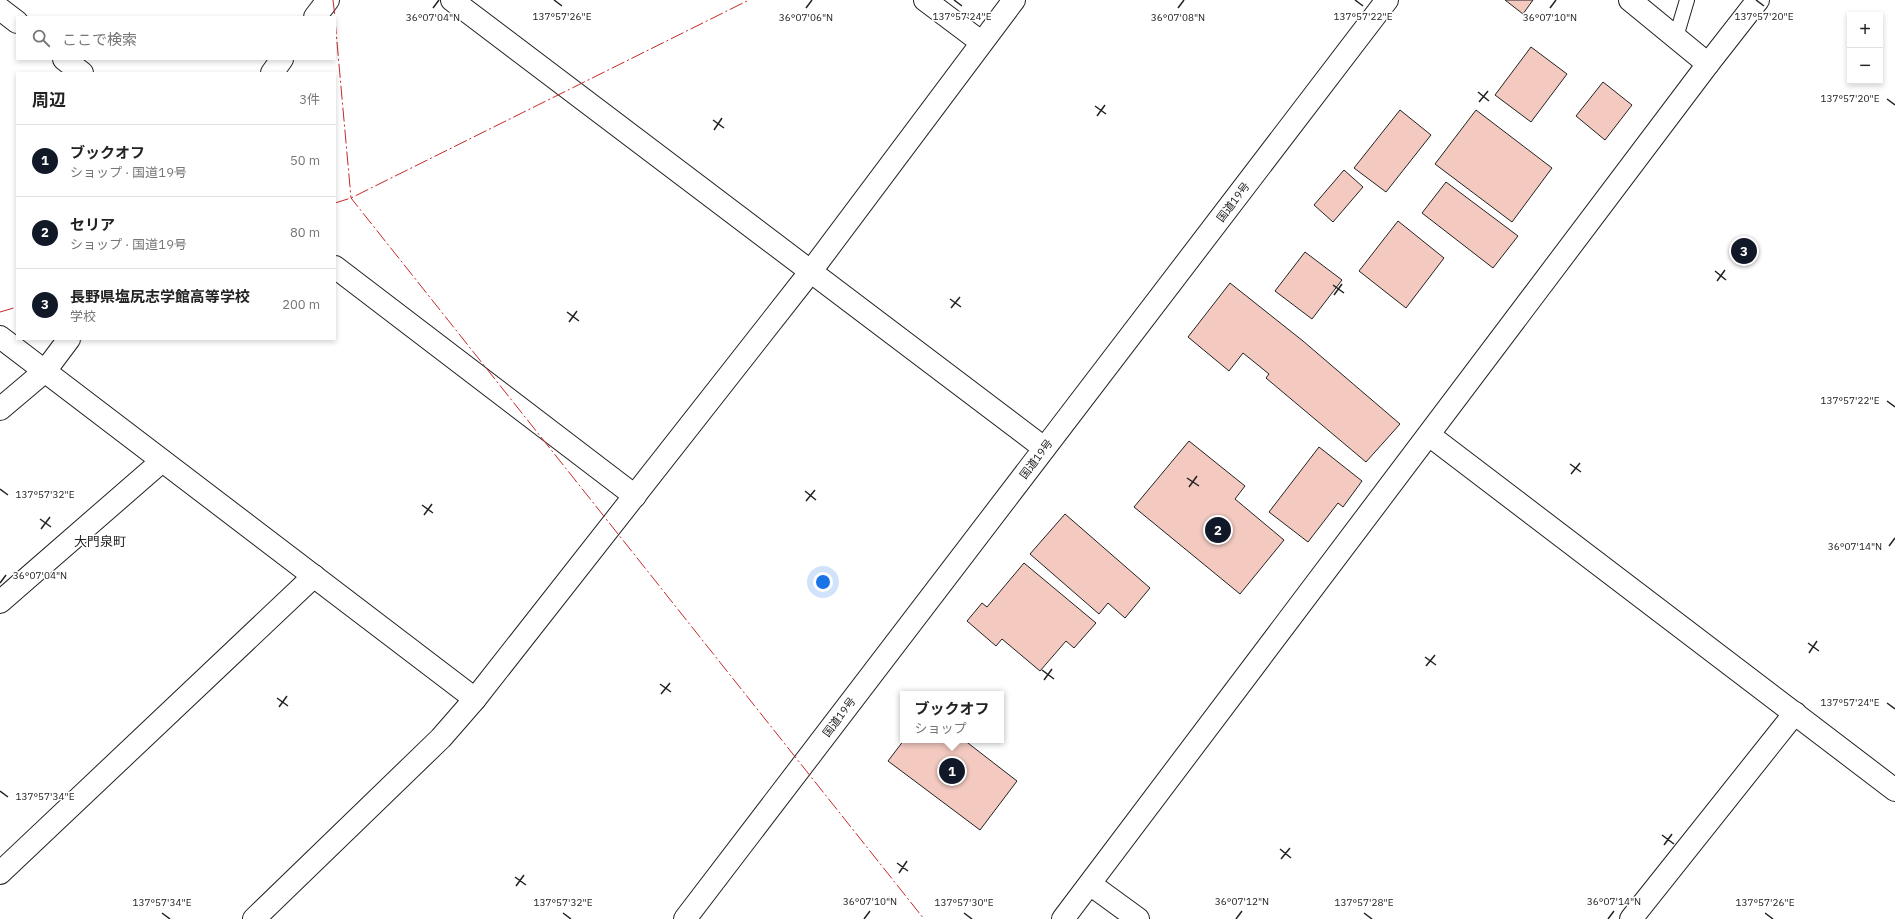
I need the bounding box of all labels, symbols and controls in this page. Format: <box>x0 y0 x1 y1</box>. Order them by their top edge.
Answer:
text: 137°57'26"E <box>532 10 592 23</box>
text: 137°57'24"E <box>932 10 992 23</box>
text: 137°57'22"E <box>1333 10 1393 23</box>
text: 137°57'20"E <box>1734 10 1794 23</box>
text: 36°07'04"N <box>406 11 460 24</box>
text: 36°07'06"N <box>779 11 833 24</box>
text: 36°07'08"N <box>1151 11 1205 24</box>
text: 36°07'10"N <box>1523 11 1577 24</box>
map controls <box>1847 12 1883 84</box>
button: + <box>1847 12 1883 48</box>
search box <box>16 16 336 60</box>
icon: search <box>30 27 52 49</box>
text: ここで検索 <box>62 30 137 49</box>
button: − <box>1847 48 1883 84</box>
text: 周辺 <box>32 89 66 111</box>
text: 3件 <box>299 91 320 108</box>
text: 137°57'20"E <box>1820 92 1880 105</box>
text: ブックオフ <box>70 143 145 162</box>
text: 1 <box>41 152 49 169</box>
text: 50 m <box>290 152 320 169</box>
text: ショップ · 国道19号 <box>70 164 187 181</box>
street label: 国道19号 <box>1214 179 1252 225</box>
text: セリア <box>70 215 115 234</box>
text: 2 <box>41 224 49 241</box>
text: 80 m <box>290 224 320 241</box>
text: ショップ · 国道19号 <box>70 236 187 253</box>
pin: 3 <box>1731 236 1757 266</box>
text: 長野県塩尻志学館高等学校 <box>70 287 250 306</box>
text: 3 <box>41 296 49 313</box>
text: 200 m <box>282 296 320 313</box>
text: 学校 <box>70 308 96 325</box>
text: 137°57'22"E <box>1820 394 1880 407</box>
street label: 国道19号 <box>1017 436 1055 482</box>
text: 137°57'32"E <box>15 488 75 501</box>
pin: 2 <box>1205 515 1231 545</box>
district label: 大門泉町 <box>74 533 126 550</box>
text: 36°07'14"N <box>1828 540 1882 553</box>
text: 36°07'04"N <box>13 569 67 582</box>
your location <box>813 572 833 592</box>
popup <box>900 691 1004 743</box>
street label: 国道19号 <box>820 694 858 740</box>
text: 137°57'24"E <box>1820 696 1880 709</box>
text: ブックオフ <box>914 699 990 718</box>
text: ショップ <box>914 720 967 737</box>
pin: 1 <box>939 756 965 786</box>
text: 137°57'34"E <box>15 790 75 803</box>
text: 36°07'10"N <box>843 895 897 908</box>
text: 36°07'12"N <box>1215 895 1269 908</box>
text: 36°07'14"N <box>1587 895 1641 908</box>
text: 137°57'34"E <box>132 896 192 909</box>
text: 137°57'32"E <box>533 896 593 909</box>
text: 137°57'30"E <box>934 896 994 909</box>
text: 137°57'28"E <box>1334 896 1394 909</box>
text: 137°57'26"E <box>1735 896 1795 909</box>

